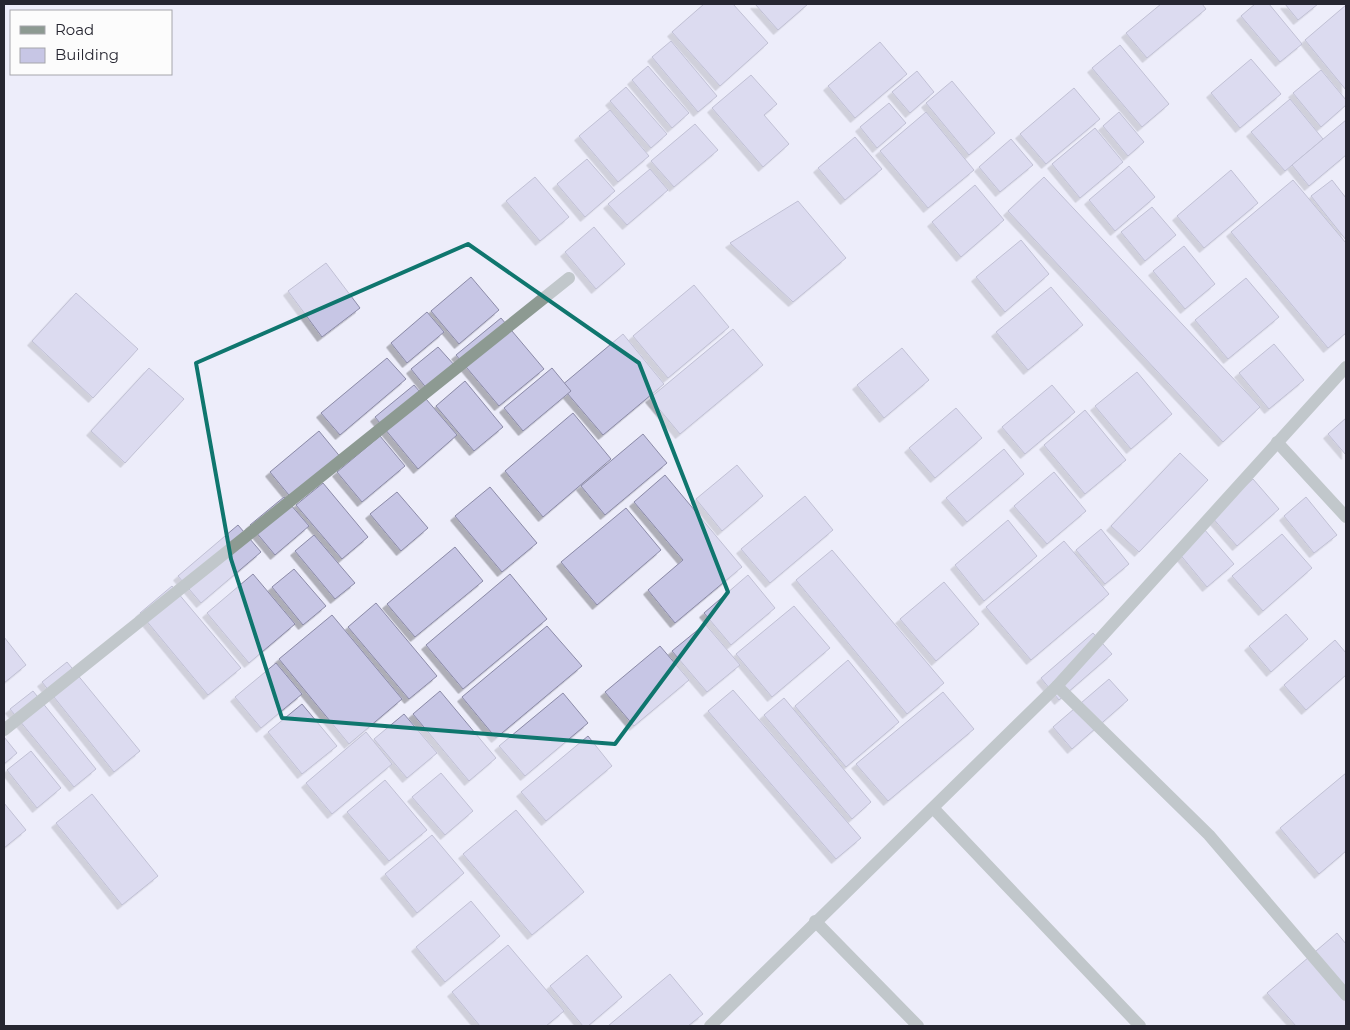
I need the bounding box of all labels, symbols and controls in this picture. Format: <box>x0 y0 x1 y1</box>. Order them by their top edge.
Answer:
legend <box>10 10 172 75</box>
text: Road <box>55 20 94 39</box>
text: Building <box>55 45 119 64</box>

